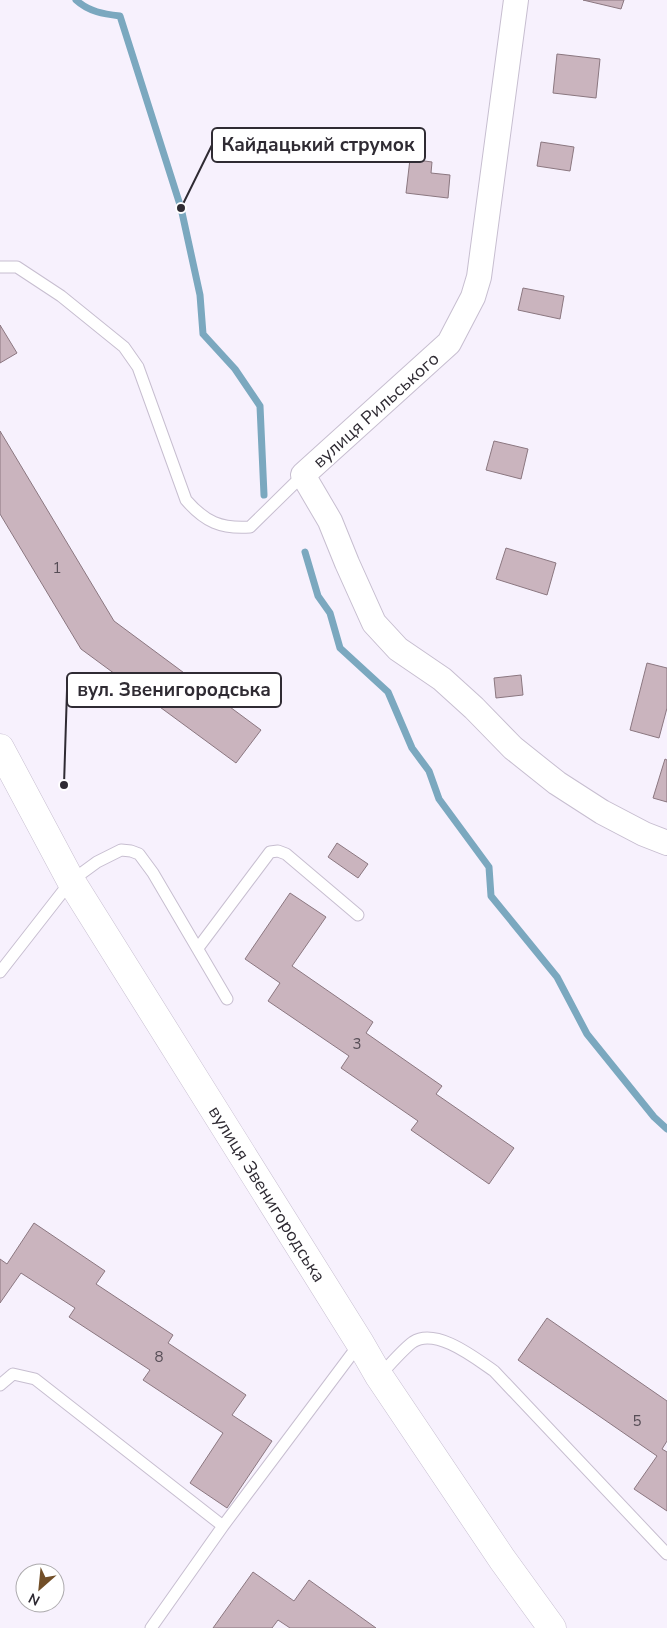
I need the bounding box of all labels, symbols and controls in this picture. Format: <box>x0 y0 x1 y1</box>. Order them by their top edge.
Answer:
callout: Кайдацький струмок <box>212 128 425 162</box>
text: Кайдацький струмок <box>221 132 415 158</box>
street label: вулиця Рильського <box>308 347 444 473</box>
house number: 1 <box>52 558 62 578</box>
callout: вул. Звенигородська <box>67 673 281 707</box>
text: вул. Звенигородська <box>77 677 271 703</box>
house number: 3 <box>352 1034 362 1054</box>
street label: вулиця Звенигородська <box>203 1101 331 1287</box>
house number: 8 <box>154 1347 164 1367</box>
house number: 5 <box>632 1411 642 1431</box>
north arrow <box>15 1563 65 1613</box>
text: N <box>25 1588 43 1610</box>

